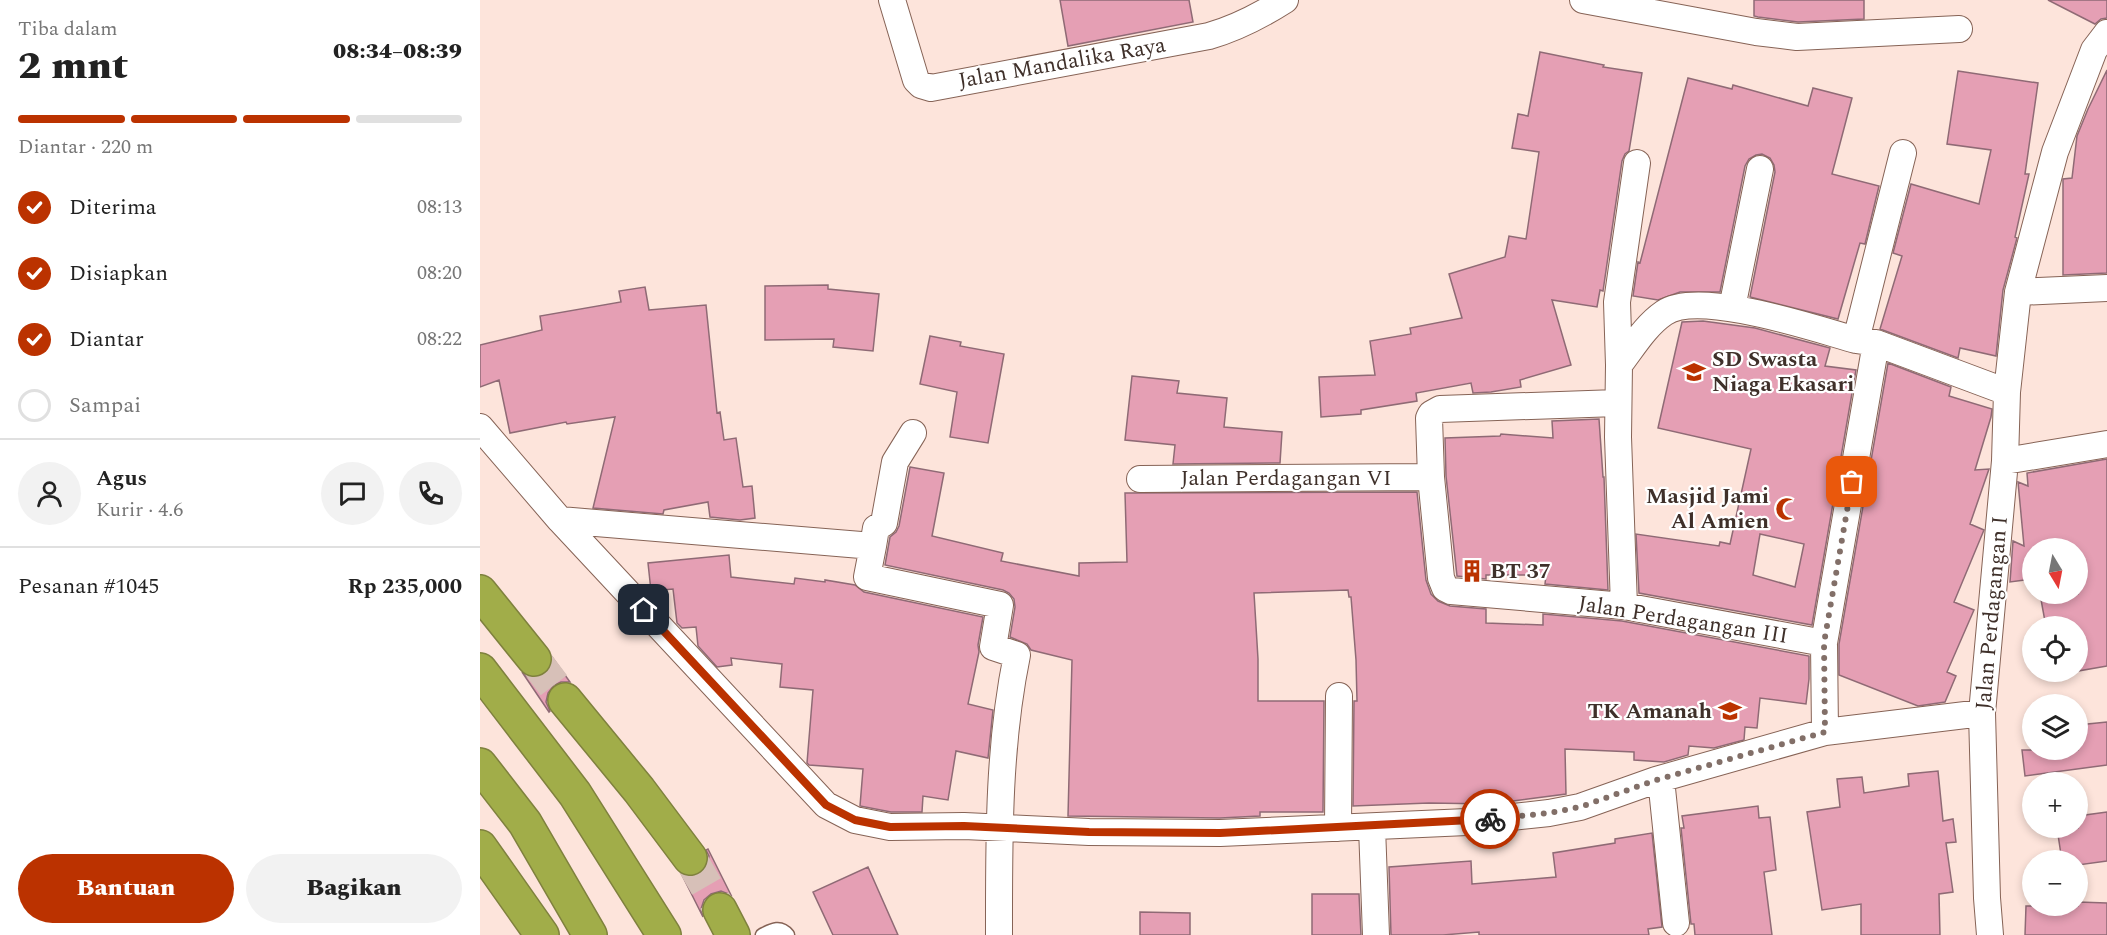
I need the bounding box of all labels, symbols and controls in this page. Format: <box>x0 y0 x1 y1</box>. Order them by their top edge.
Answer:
text: Tiba dalam <box>18 14 118 44</box>
street label: Jalan Mandalika Raya <box>956 28 1168 97</box>
text: 08:34–08:39 <box>333 35 462 68</box>
text: 2 mnt <box>18 37 128 96</box>
text: Diantar · 220 m <box>18 132 153 162</box>
icon: check <box>18 191 51 224</box>
text: Diterima <box>69 191 157 224</box>
text: 08:13 <box>417 192 462 222</box>
icon: check <box>18 257 51 290</box>
text: Disiapkan <box>69 257 168 290</box>
text: 08:20 <box>417 258 462 288</box>
icon: check <box>18 323 51 356</box>
text: Diantar <box>69 323 144 356</box>
text: 08:22 <box>417 324 462 354</box>
place label: SD Swasta Niaga Ekasari <box>1712 343 1854 401</box>
school or university icon: SD Swasta Niaga Ekasari <box>1681 359 1707 385</box>
text: Sampai <box>69 389 141 422</box>
pin <box>1826 456 1877 507</box>
button: person <box>18 462 81 525</box>
text: Agus <box>96 462 147 495</box>
button: chat <box>321 462 384 525</box>
button: phone <box>399 462 462 525</box>
street label: Jalan Perdagangan VI <box>1181 462 1391 495</box>
icon: bag <box>1835 465 1868 498</box>
place label: Masjid Jami Al Amien <box>1646 480 1769 538</box>
text: Kurir · 4.6 <box>96 495 183 525</box>
mosque icon: Masjid Jami Al Amien <box>1774 496 1800 522</box>
street label: Jalan Perdagangan I <box>1967 515 2017 711</box>
north arrow <box>2022 538 2088 604</box>
map controls <box>2022 538 2088 916</box>
place label: BT 37 <box>1490 555 1551 588</box>
building icon: BT 37 <box>1459 558 1485 584</box>
text: Pesanan #1045 <box>18 570 159 603</box>
text: Rp 235,000 <box>348 570 462 603</box>
pin <box>618 584 669 635</box>
street label: Jalan Perdagangan III <box>1576 587 1790 653</box>
icon: home <box>627 593 660 626</box>
button: locate <box>2022 616 2088 682</box>
button: layers <box>2022 694 2088 760</box>
place label: TK Amanah <box>1587 695 1712 728</box>
school or university icon: TK Amanah <box>1717 698 1743 724</box>
button: + <box>2022 772 2088 838</box>
courier <box>1460 789 1520 849</box>
icon: bike <box>1474 803 1507 836</box>
button: − <box>2022 850 2088 916</box>
button: Bantuan <box>18 854 234 923</box>
button: Bagikan <box>246 854 462 923</box>

